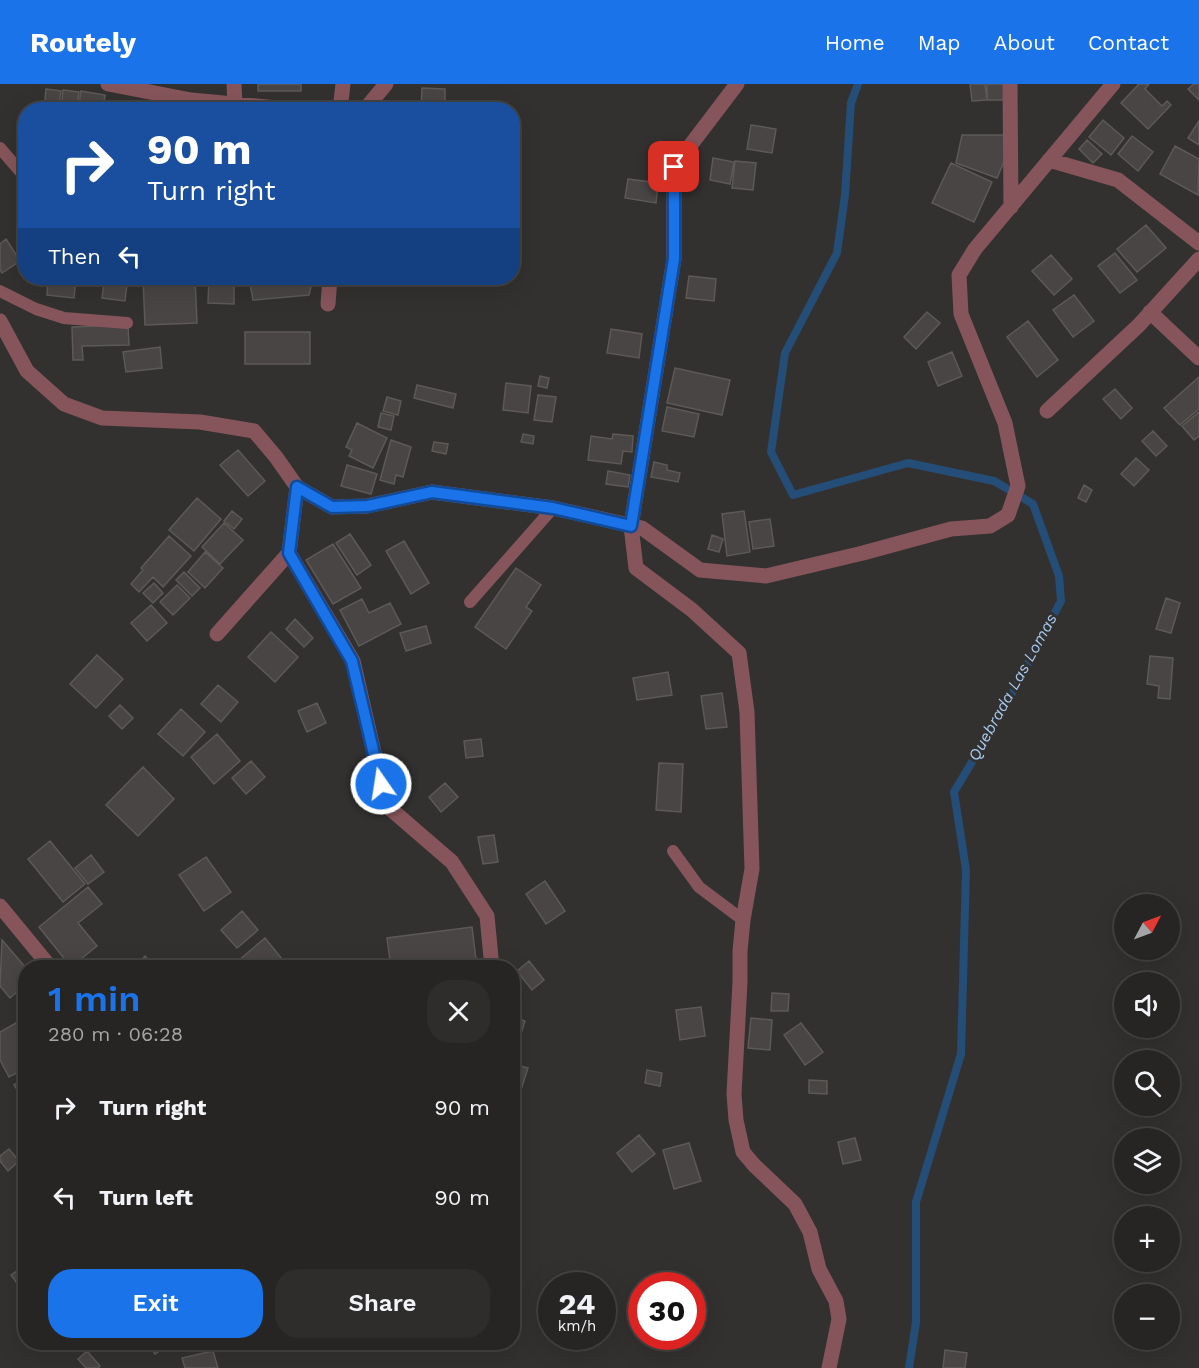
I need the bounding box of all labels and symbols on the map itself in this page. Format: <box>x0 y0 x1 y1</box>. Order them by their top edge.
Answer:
pin <box>648 141 699 192</box>
water label: Quebrada Las Lomas <box>964 610 1061 764</box>
position arrow <box>349 752 413 816</box>
north arrow <box>1114 894 1180 960</box>
speed limit sign: 30 <box>628 1272 706 1350</box>

